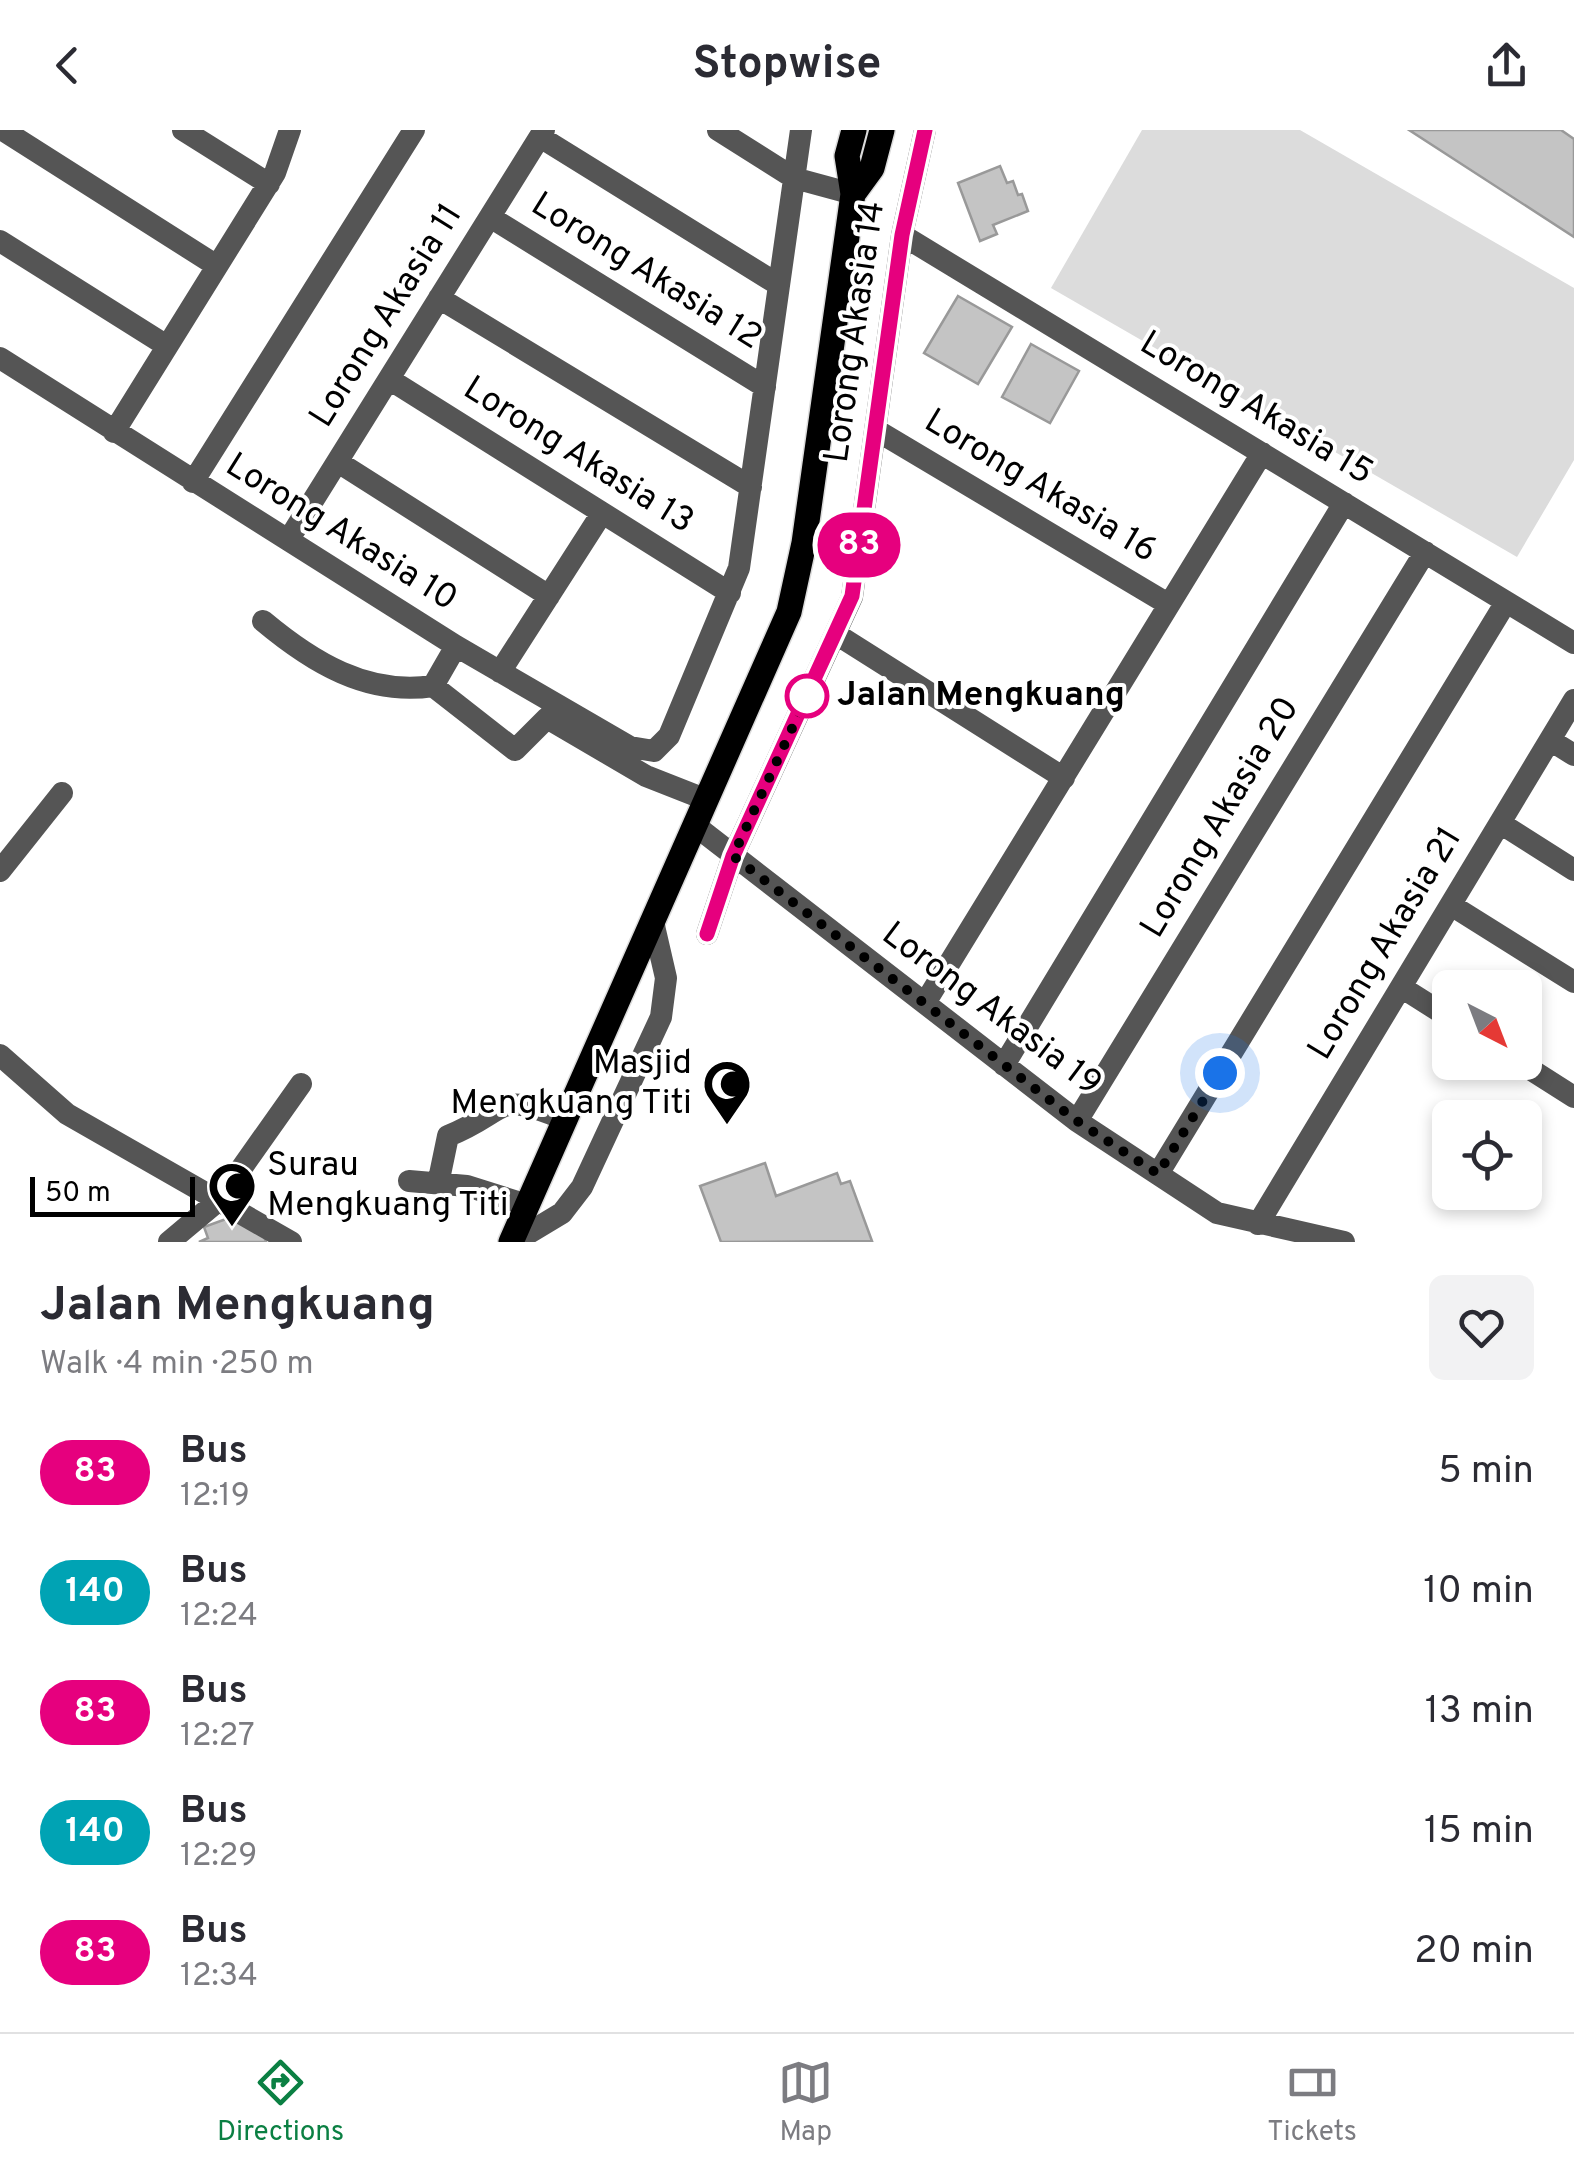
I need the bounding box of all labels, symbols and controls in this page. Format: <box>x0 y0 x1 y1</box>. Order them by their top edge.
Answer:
text: Stopwise <box>693 37 881 94</box>
icon: back <box>40 38 95 93</box>
icon: share <box>1479 38 1534 93</box>
street label: Lorong Akasia 12 <box>522 183 770 361</box>
street label: Lorong Akasia 11 <box>301 196 473 436</box>
street label: Lorong Akasia 14 <box>816 198 896 466</box>
street label: Lorong Akasia 15 <box>1131 322 1381 496</box>
street label: Lorong Akasia 13 <box>455 367 701 545</box>
street label: Lorong Akasia 16 <box>916 400 1164 574</box>
street label: Lorong Akasia 10 <box>217 444 465 622</box>
line badge: 83 <box>814 512 904 578</box>
text: 83 <box>838 523 881 567</box>
place label: Jalan Mengkuang <box>837 674 1125 718</box>
marker: Jalan Mengkuang <box>786 675 828 717</box>
street label: Lorong Akasia 20 <box>1132 689 1310 947</box>
street label: Lorong Akasia 21 <box>1299 819 1473 1069</box>
street label: Lorong Akasia 19 <box>873 913 1109 1107</box>
north arrow <box>1432 970 1542 1080</box>
map controls <box>1432 970 1542 1210</box>
place label: Masjid Mengkuang Titi <box>450 1042 692 1126</box>
your location <box>1195 1048 1245 1098</box>
mosque icon: Masjid Mengkuang Titi <box>701 1058 753 1126</box>
button: locate <box>1432 1100 1542 1210</box>
place label: Surau Mengkuang Titi <box>267 1144 509 1228</box>
mosque icon: Surau Mengkuang Titi <box>206 1160 258 1228</box>
scale bar <box>30 1172 195 1216</box>
text: 50 m <box>45 1176 111 1212</box>
button: heart <box>1429 1275 1534 1380</box>
text: Jalan Mengkuang <box>40 1277 435 1337</box>
text: Walk · 4 min · 250 m <box>40 1345 314 1385</box>
text: Bus <box>180 1428 247 1477</box>
text: 5 min <box>1438 1448 1534 1497</box>
text: 83 <box>74 1450 117 1494</box>
text: 12:19 <box>180 1477 250 1517</box>
text: Bus <box>180 1548 247 1597</box>
text: 10 min <box>1423 1568 1534 1617</box>
text: 140 <box>65 1570 125 1614</box>
text: 12:24 <box>180 1597 258 1637</box>
text: Bus <box>180 1668 247 1717</box>
text: 13 min <box>1425 1688 1534 1737</box>
text: 83 <box>74 1690 117 1734</box>
text: 12:27 <box>180 1717 255 1757</box>
text: Bus <box>180 1788 247 1837</box>
text: 15 min <box>1424 1808 1534 1857</box>
text: 140 <box>65 1810 125 1854</box>
text: 12:29 <box>180 1837 257 1877</box>
text: Bus <box>180 1908 247 1957</box>
text: 20 min <box>1414 1928 1534 1977</box>
text: 83 <box>74 1930 117 1974</box>
text: 12:34 <box>180 1957 258 1997</box>
tab: Directions <box>217 2055 344 2151</box>
tab: Map <box>778 2055 833 2151</box>
tab: Tickets <box>1267 2055 1357 2151</box>

